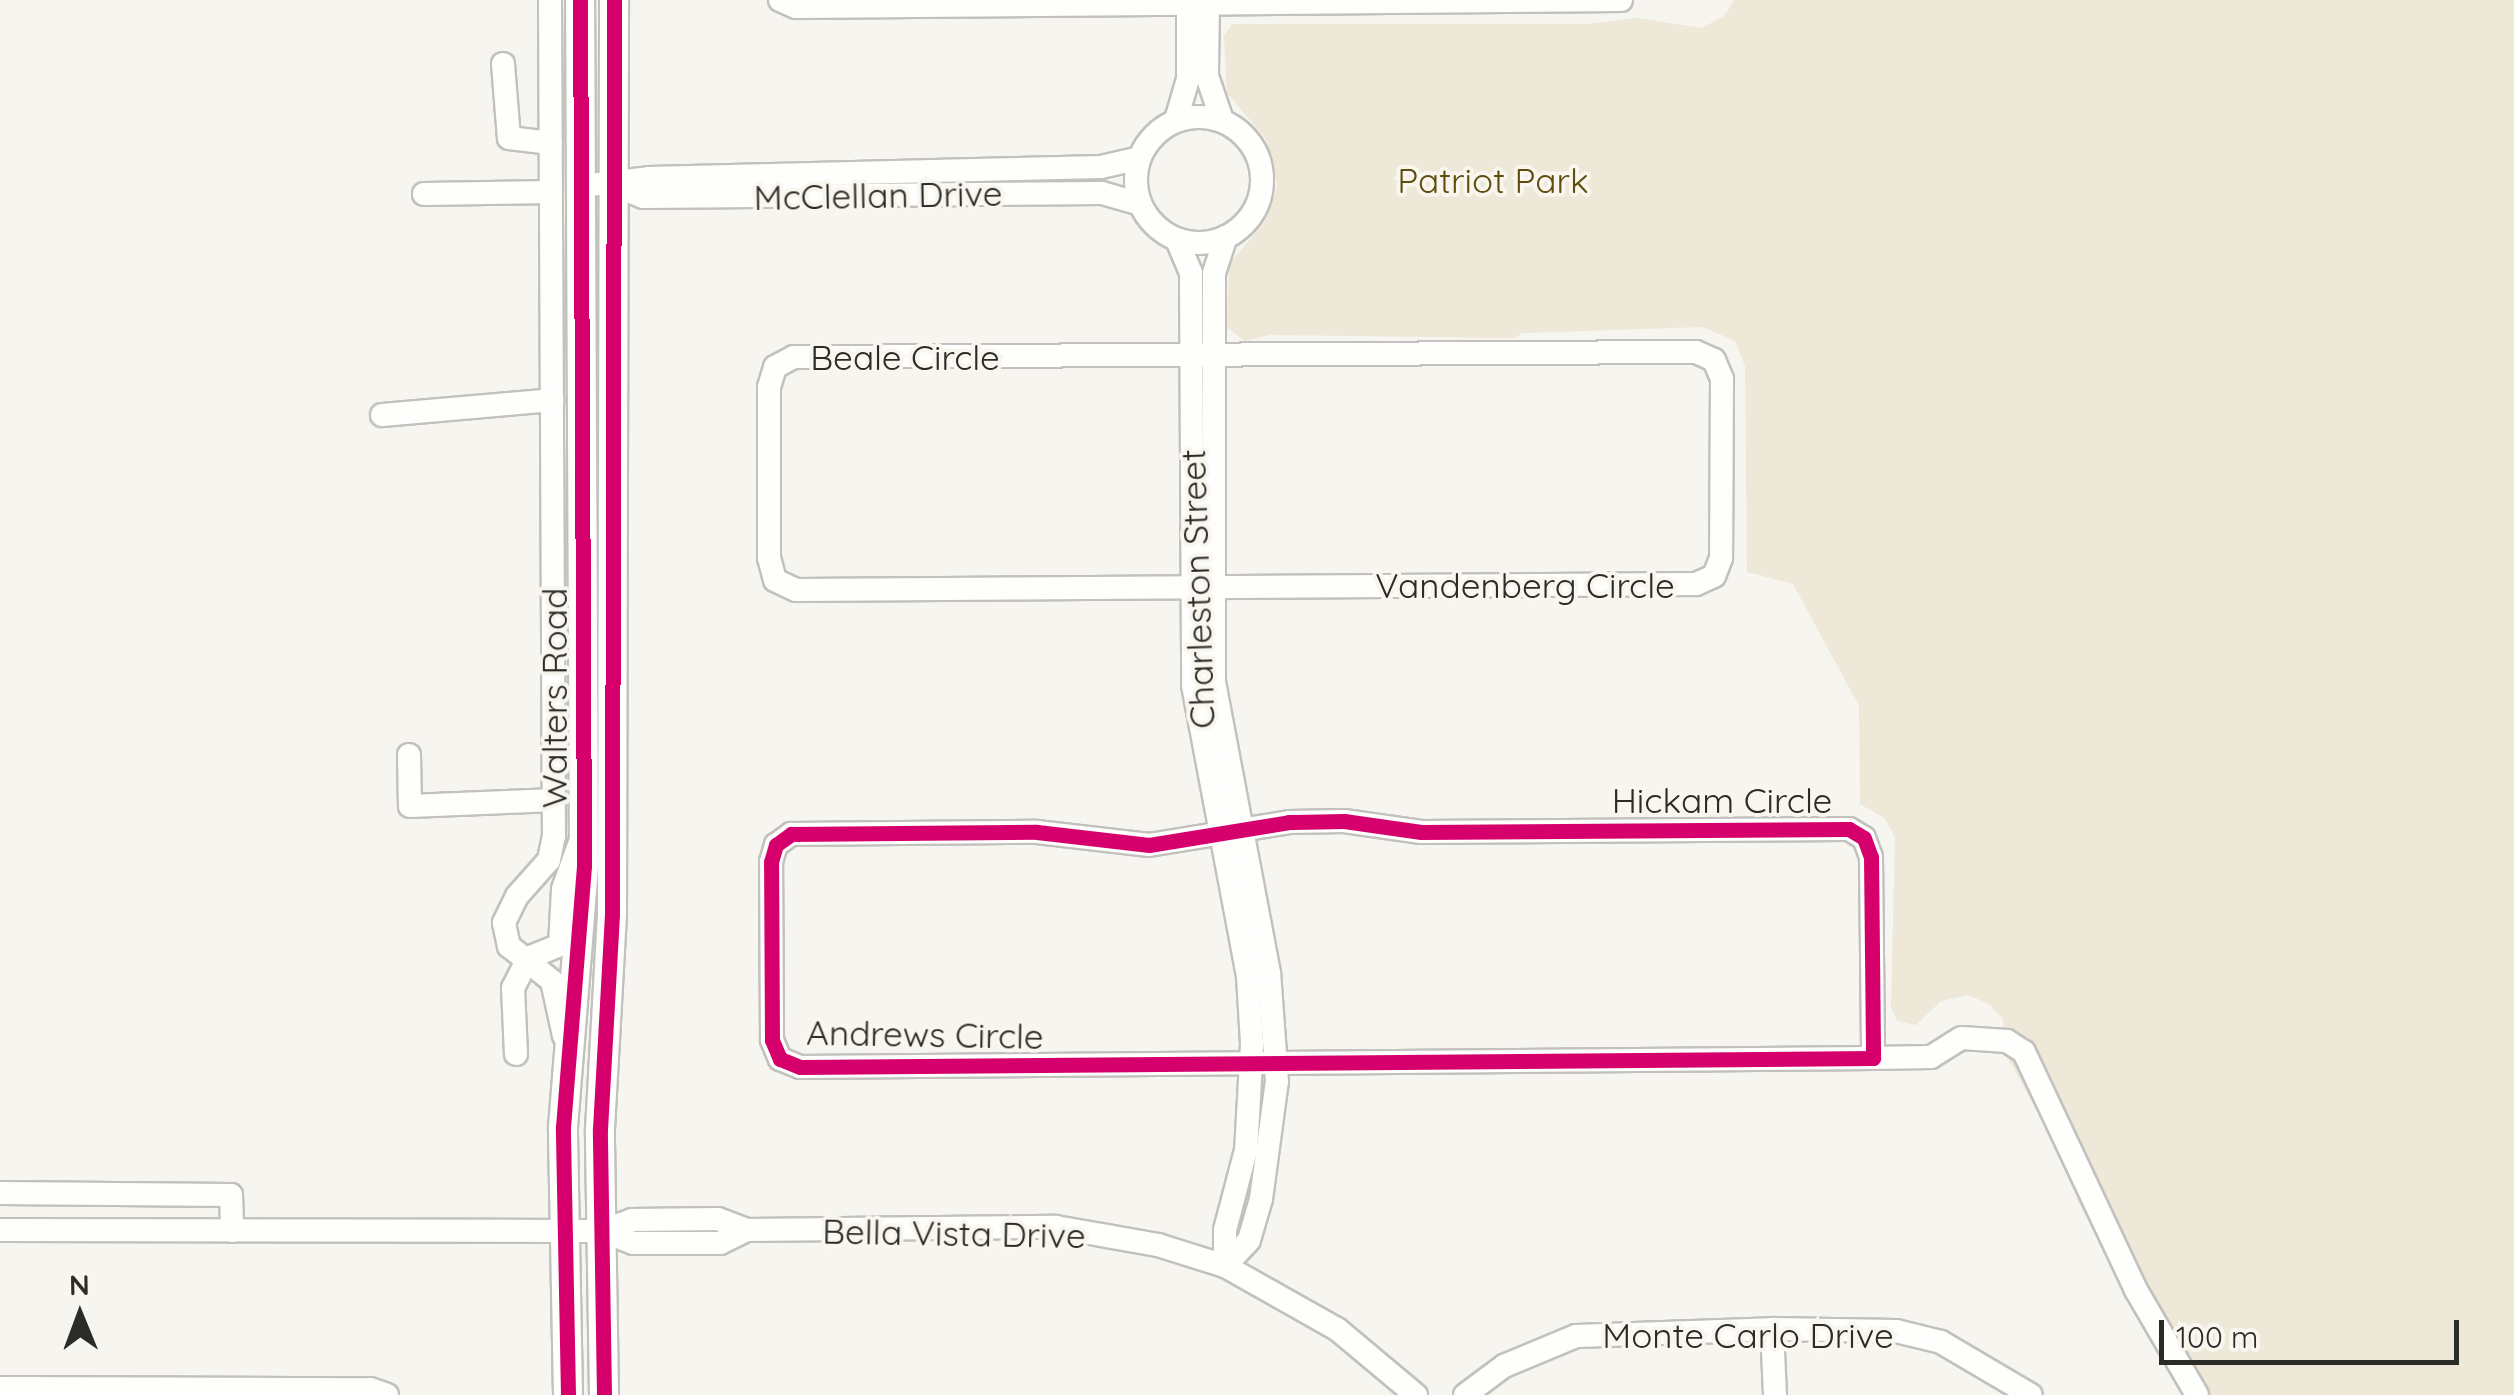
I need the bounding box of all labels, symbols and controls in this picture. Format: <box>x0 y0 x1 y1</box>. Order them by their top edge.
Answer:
park label: Patriot Park <box>1397 159 1589 201</box>
street label: McClellan Drive <box>753 172 1003 218</box>
street label: Beale Circle <box>810 336 1000 378</box>
street label: Charleston Street <box>1171 449 1223 729</box>
street label: Vandenberg Circle <box>1375 564 1675 606</box>
street label: Walters Road <box>533 588 575 808</box>
street label: Hickam Circle <box>1612 779 1832 821</box>
street label: Andrews Circle <box>806 1011 1044 1057</box>
street label: Bella Vista Drive <box>822 1210 1086 1256</box>
north arrow <box>30 1265 130 1365</box>
text: N <box>69 1267 90 1302</box>
scale bar <box>2164 1300 2464 1362</box>
street label: Monte Carlo Drive <box>1602 1314 1894 1356</box>
text: 100 m <box>2176 1318 2258 1356</box>

